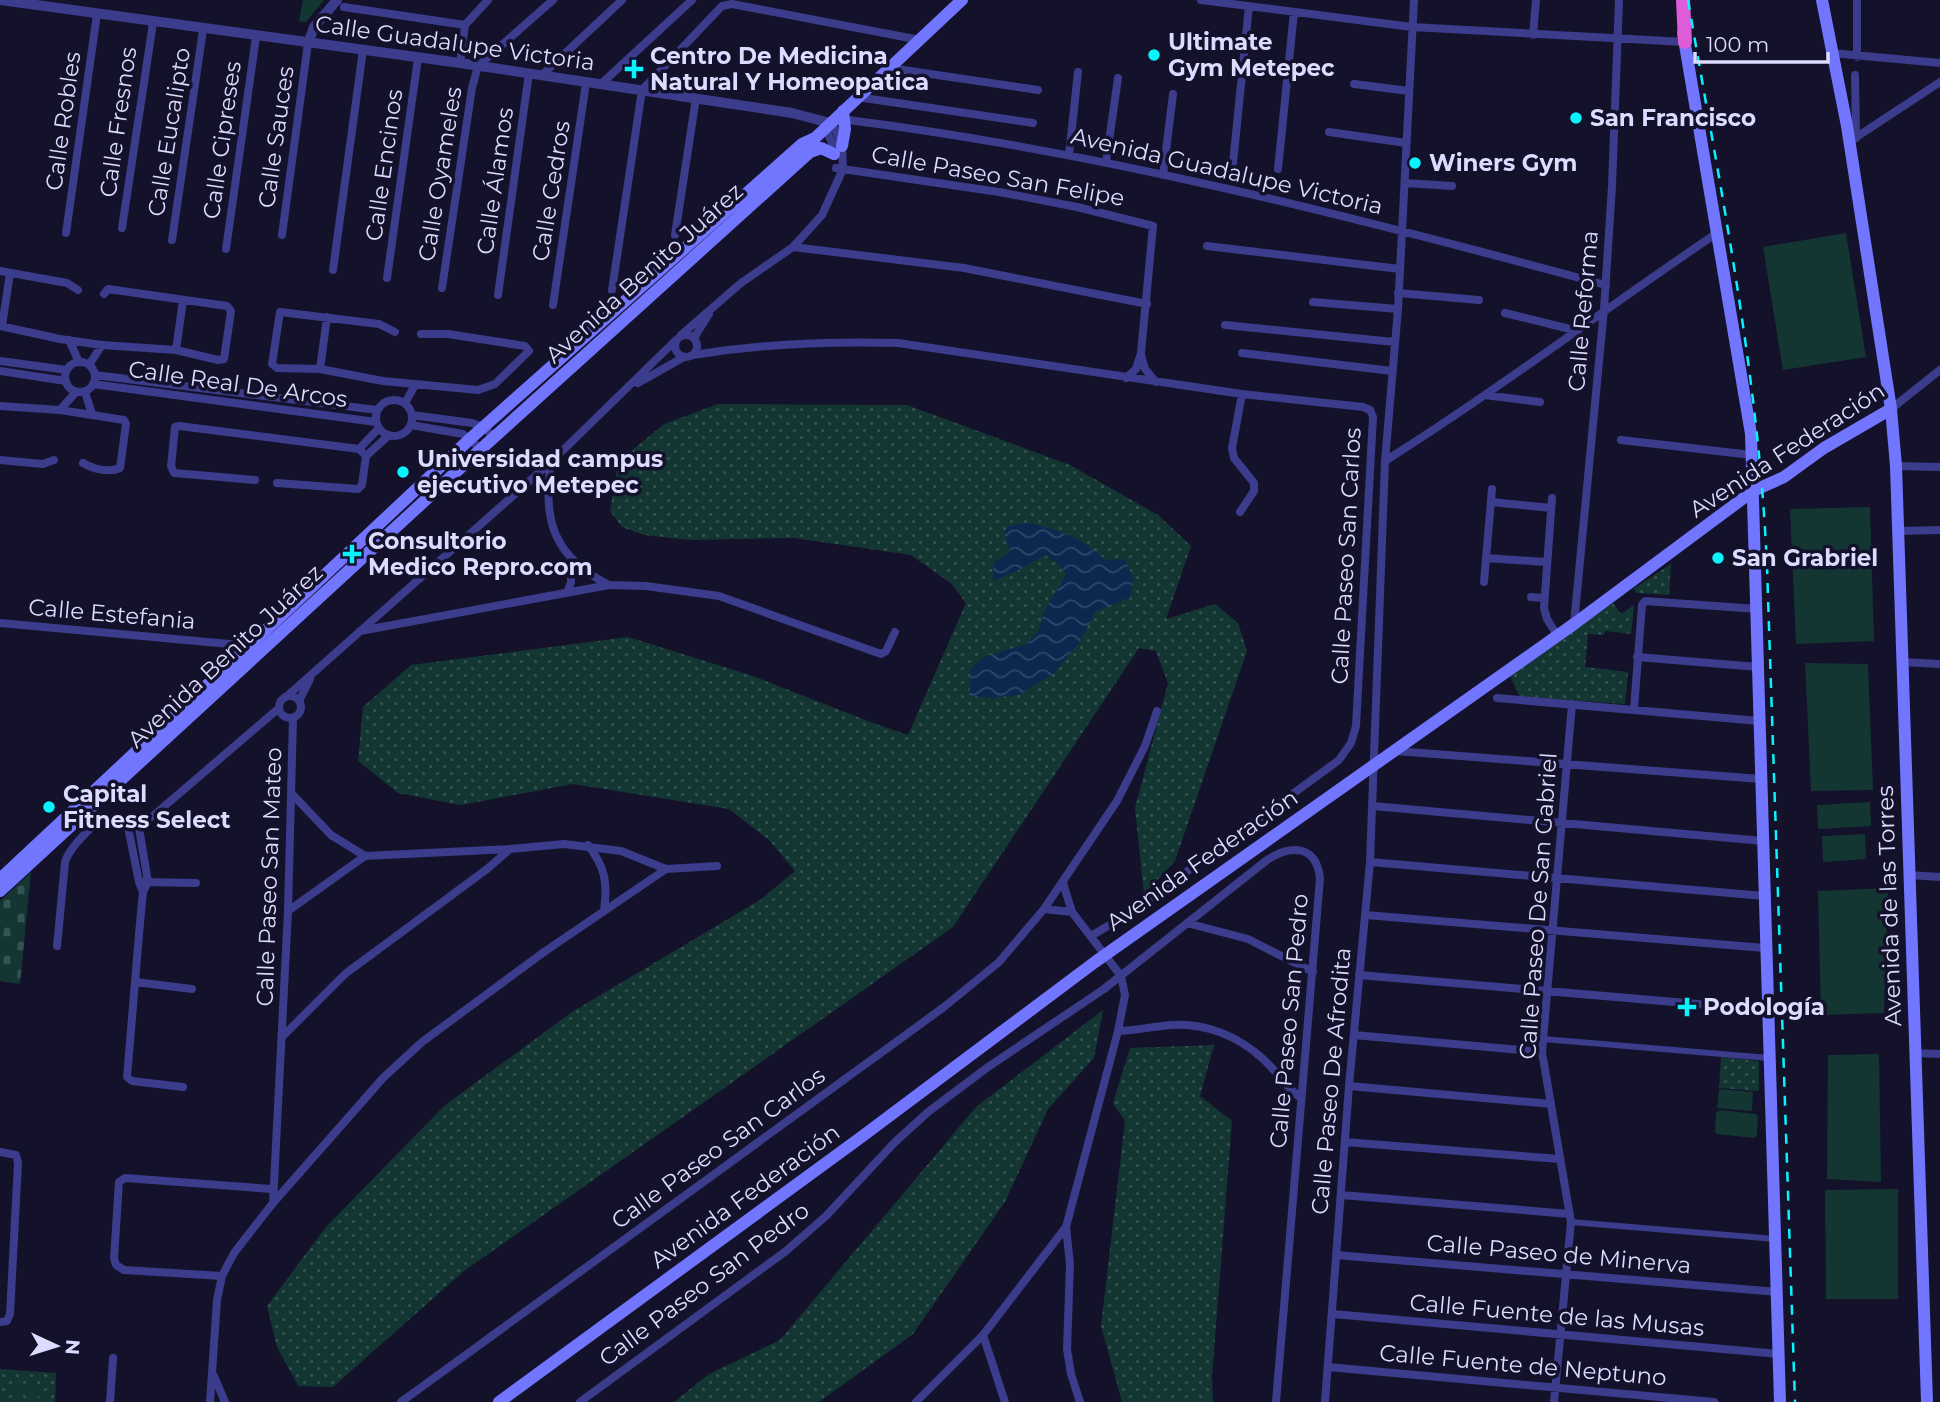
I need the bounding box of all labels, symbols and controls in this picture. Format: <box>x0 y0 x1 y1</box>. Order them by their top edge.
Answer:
street label: Calle Guadalupe Victoria <box>313 10 597 76</box>
scale bar <box>1695 21 1828 65</box>
place label: Ultimate Gym Metepec <box>1168 28 1335 82</box>
text: 100 m <box>1706 32 1769 57</box>
place label: Centro De Medicina Natural Y Homeopatica <box>650 42 929 96</box>
street label: Calle Fresnos <box>94 45 142 199</box>
street label: Calle Eucalipto <box>142 46 196 218</box>
marker: Ultimate Gym Metepec <box>1146 47 1162 63</box>
street label: Calle Robles <box>39 50 87 192</box>
street label: Calle Cipreses <box>197 59 247 221</box>
marker: Centro De Medicina Natural Y Homeopatica <box>624 59 644 79</box>
street label: Calle Sauces <box>252 64 300 210</box>
street label: Calle Oyameles <box>412 85 468 263</box>
street label: Calle Encinos <box>359 87 409 243</box>
place label: San Francisco <box>1590 104 1756 132</box>
street label: Calle Álamos <box>471 106 519 256</box>
marker: San Francisco <box>1568 110 1584 126</box>
street label: Calle Cedros <box>526 119 576 263</box>
street label: Avenida Guadalupe Victoria <box>1068 121 1386 221</box>
street label: Calle Paseo San Felipe <box>869 140 1127 212</box>
place label: Winers Gym <box>1429 149 1577 177</box>
marker: Winers Gym <box>1407 155 1423 171</box>
street label: Avenida Benito Juárez <box>540 177 748 369</box>
street label: Calle Reforma <box>1562 229 1604 393</box>
street label: Calle Real De Arcos <box>127 355 349 413</box>
street label: Avenida Federación <box>1684 376 1890 524</box>
street label: Calle Paseo San Carlos <box>1325 427 1367 685</box>
place label: Universidad campus ejecutivo Metepec <box>417 445 663 499</box>
marker: Universidad campus ejecutivo Metepec <box>395 464 411 480</box>
place label: Consultorio Medico Repro.com <box>368 527 593 581</box>
marker: Consultorio Medico Repro.com <box>342 544 362 564</box>
place label: San Grabriel <box>1732 544 1878 572</box>
marker: San Grabriel <box>1710 550 1726 566</box>
street label: Avenida Benito Juárez <box>122 558 328 754</box>
street label: Calle Estefania <box>27 593 197 635</box>
street label: Calle Paseo San Mateo <box>250 747 288 1007</box>
street label: Calle Paseo De San Gabriel <box>1513 752 1563 1060</box>
place label: Capital Fitness Select <box>63 780 230 834</box>
street label: Avenida Federación <box>1101 783 1303 937</box>
street label: Avenida de las Torres <box>1871 785 1907 1027</box>
marker: Capital Fitness Select <box>41 799 57 815</box>
street label: Calle Paseo San Pedro <box>1264 892 1314 1150</box>
street label: Calle Paseo De Afrodita <box>1305 946 1357 1216</box>
place label: Podología <box>1703 993 1825 1021</box>
marker: Podología <box>1677 997 1697 1017</box>
street label: Calle Paseo San Carlos <box>606 1061 830 1235</box>
street label: Avenida Federación <box>645 1118 845 1274</box>
street label: Calle Paseo San Pedro <box>593 1196 815 1372</box>
street label: Calle Paseo de Minerva <box>1426 1228 1692 1280</box>
street label: Calle Fuente de las Musas <box>1408 1288 1706 1342</box>
north arrow <box>21 1311 91 1381</box>
street label: Calle Fuente de Neptuno <box>1378 1338 1668 1392</box>
text: N <box>60 1339 84 1356</box>

